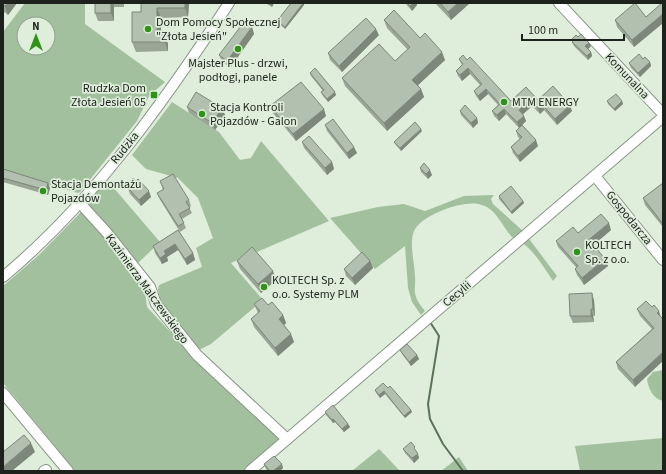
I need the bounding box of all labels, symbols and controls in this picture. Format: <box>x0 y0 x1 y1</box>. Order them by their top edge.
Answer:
place label: Dom Pomocy Społecznej "Złota Jesień" <box>156 14 280 45</box>
north arrow <box>16 16 56 56</box>
scale bar <box>522 16 624 42</box>
text: N <box>32 19 40 34</box>
text: 100 m <box>528 22 558 39</box>
marker: Dom Pomocy Społecznej "Złota Jesień" <box>143 24 153 34</box>
marker: Majster Plus - drzwi, podłogi, panele <box>233 44 243 54</box>
street label: Komunalna <box>601 49 653 103</box>
place label: Majster Plus - drzwi, podłogi, panele <box>188 55 288 86</box>
place label: Rudzka Dom Złota Jesień 05 <box>71 80 146 111</box>
marker: Rudzka Dom Złota Jesień 05 <box>149 90 159 100</box>
place label: MTM ENERGY <box>512 94 579 111</box>
marker: MTM ENERGY <box>499 97 509 107</box>
place label: Stacja Kontroli Pojazdów - Galon <box>210 99 297 130</box>
marker: Stacja Kontroli Pojazdów - Galon <box>197 109 207 119</box>
street label: Rudzka <box>107 128 143 168</box>
place label: Stacja Demontażu Pojazdów <box>51 176 142 207</box>
marker: Stacja Demontażu Pojazdów <box>38 186 48 196</box>
street label: Gospodarcza <box>602 187 656 249</box>
street label: Kazimierza Malczewskiego <box>101 230 193 348</box>
place label: KOLTECH Sp. z o.o. <box>585 237 632 268</box>
marker: KOLTECH Sp. z o.o. <box>572 247 582 257</box>
place label: KOLTECH Sp. z o.o. Systemy PLM <box>272 272 359 303</box>
street label: Cecylii <box>439 277 475 311</box>
marker: KOLTECH Sp. z o.o. Systemy PLM <box>259 282 269 292</box>

